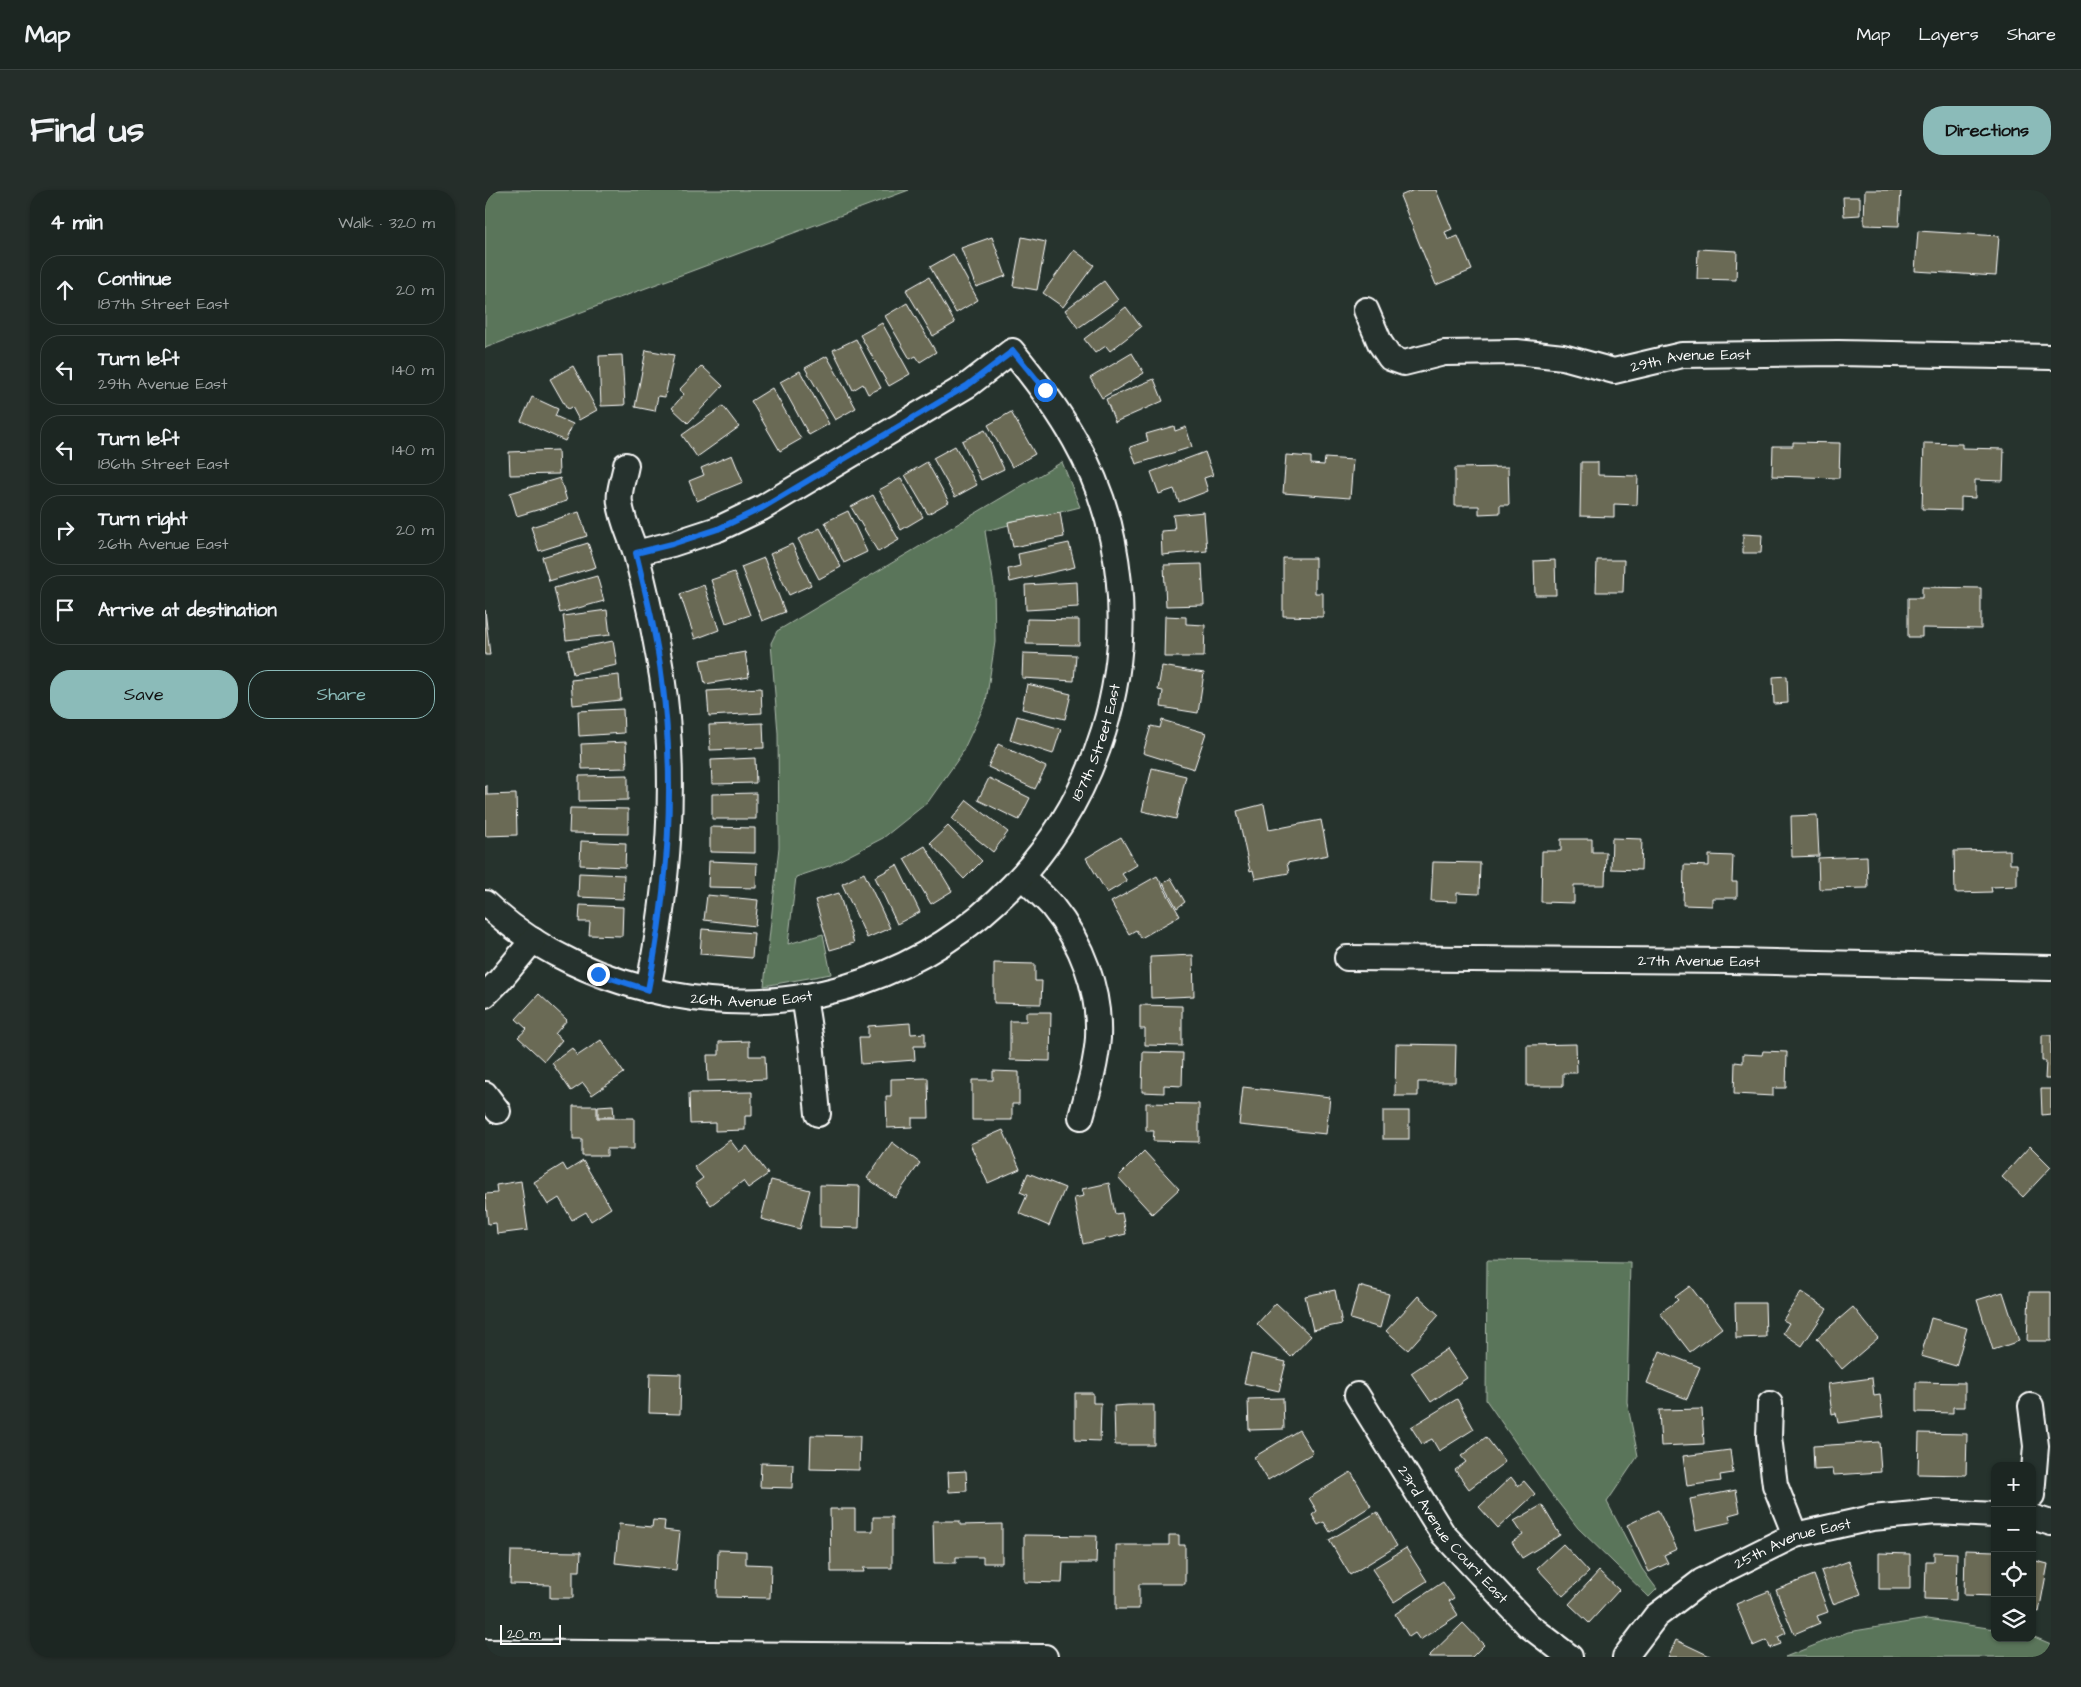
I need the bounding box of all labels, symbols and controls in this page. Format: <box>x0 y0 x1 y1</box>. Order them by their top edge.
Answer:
text: Map <box>25 18 70 52</box>
text: Map <box>1856 22 1890 47</box>
text: Layers <box>1918 22 1979 47</box>
text: Share <box>2007 22 2056 47</box>
text: Find us <box>30 106 144 155</box>
button: Directions <box>1923 106 2051 155</box>
text: 4 min <box>50 208 103 237</box>
text: Walk · 320 m <box>338 212 435 234</box>
text: Continue <box>98 266 172 293</box>
icon: ahead <box>51 276 79 304</box>
text: 20 m <box>396 279 434 301</box>
text: 187th Street East <box>98 293 229 315</box>
street label: 29th Avenue East <box>1628 344 1751 378</box>
text: Turn left <box>98 346 179 373</box>
icon: left <box>51 356 79 384</box>
text: 140 m <box>392 359 434 381</box>
text: 29th Avenue East <box>98 373 228 395</box>
route start <box>1034 379 1057 402</box>
text: Turn left <box>98 426 179 453</box>
icon: left <box>51 436 79 464</box>
text: 140 m <box>392 439 434 461</box>
text: 186th Street East <box>98 453 229 475</box>
text: Turn right <box>98 506 187 533</box>
icon: right <box>51 516 79 544</box>
text: 20 m <box>396 519 434 541</box>
text: 26th Avenue East <box>98 533 228 555</box>
icon: arrive <box>51 596 79 624</box>
text: Arrive at destination <box>98 597 277 624</box>
button: Save <box>50 670 238 719</box>
button: Share <box>248 670 435 719</box>
street label: 187th Street East <box>1066 682 1126 805</box>
street label: 27th Avenue East <box>1638 950 1760 973</box>
route end <box>587 963 610 986</box>
street label: 26th Avenue East <box>689 985 814 1012</box>
street label: 23rd Avenue Court East <box>1392 1462 1513 1608</box>
map controls <box>1991 1462 2036 1642</box>
button: + <box>1991 1462 2036 1507</box>
button: − <box>1991 1507 2036 1552</box>
street label: 25th Avenue East <box>1731 1513 1853 1574</box>
button: locate <box>1991 1552 2036 1597</box>
button: layers <box>1991 1597 2036 1642</box>
scale bar <box>500 1622 561 1645</box>
text: 20 m <box>507 1624 540 1644</box>

